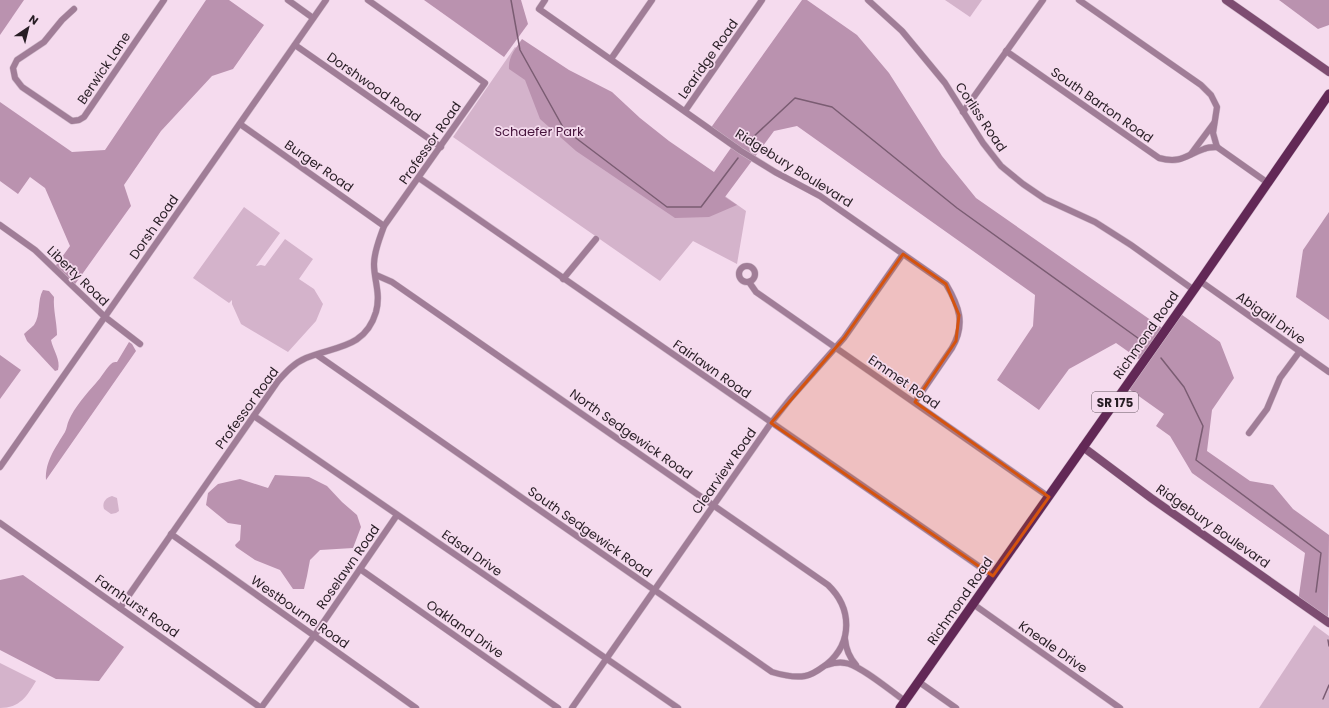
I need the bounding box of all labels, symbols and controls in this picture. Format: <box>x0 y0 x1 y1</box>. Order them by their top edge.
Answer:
north arrow <box>8 8 48 48</box>
text: N <box>26 11 42 29</box>
street label: Learidge Road <box>673 15 743 103</box>
street label: Berwick Lane <box>73 28 135 108</box>
street label: Dorshwood Road <box>323 47 425 127</box>
street label: South Barton Road <box>1047 63 1157 147</box>
street label: Corliss Road <box>951 78 1011 156</box>
street label: Professor Road <box>394 98 466 188</box>
park label: Schaefer Park <box>494 122 584 141</box>
street label: Ridgebury Boulevard <box>732 124 856 212</box>
street label: Burger Road <box>281 135 357 197</box>
street label: Dorsh Road <box>125 191 183 263</box>
street label: Liberty Road <box>43 241 113 311</box>
street label: Richmond Road <box>1109 287 1183 383</box>
street label: Abigail Drive <box>1232 287 1310 349</box>
street label: Fairlawn Road <box>669 335 755 403</box>
street label: Emmet Road <box>864 350 944 414</box>
street label: Professor Road <box>211 363 283 453</box>
street label: North Sedgewick Road <box>566 384 696 484</box>
road number: SR 175 <box>1092 392 1138 412</box>
street label: Clearview Road <box>687 424 761 518</box>
street label: Ridgebury Boulevard <box>1152 479 1274 573</box>
street label: South Sedgewick Road <box>524 482 656 582</box>
street label: Roselawn Road <box>312 521 384 613</box>
street label: Edsal Drive <box>438 525 506 581</box>
street label: Richmond Road <box>923 553 997 649</box>
street label: Farnhurst Road <box>91 570 183 642</box>
street label: Westbourne Road <box>247 571 353 653</box>
street label: Oakland Drive <box>422 595 508 663</box>
street label: Kneale Drive <box>1015 616 1091 678</box>

